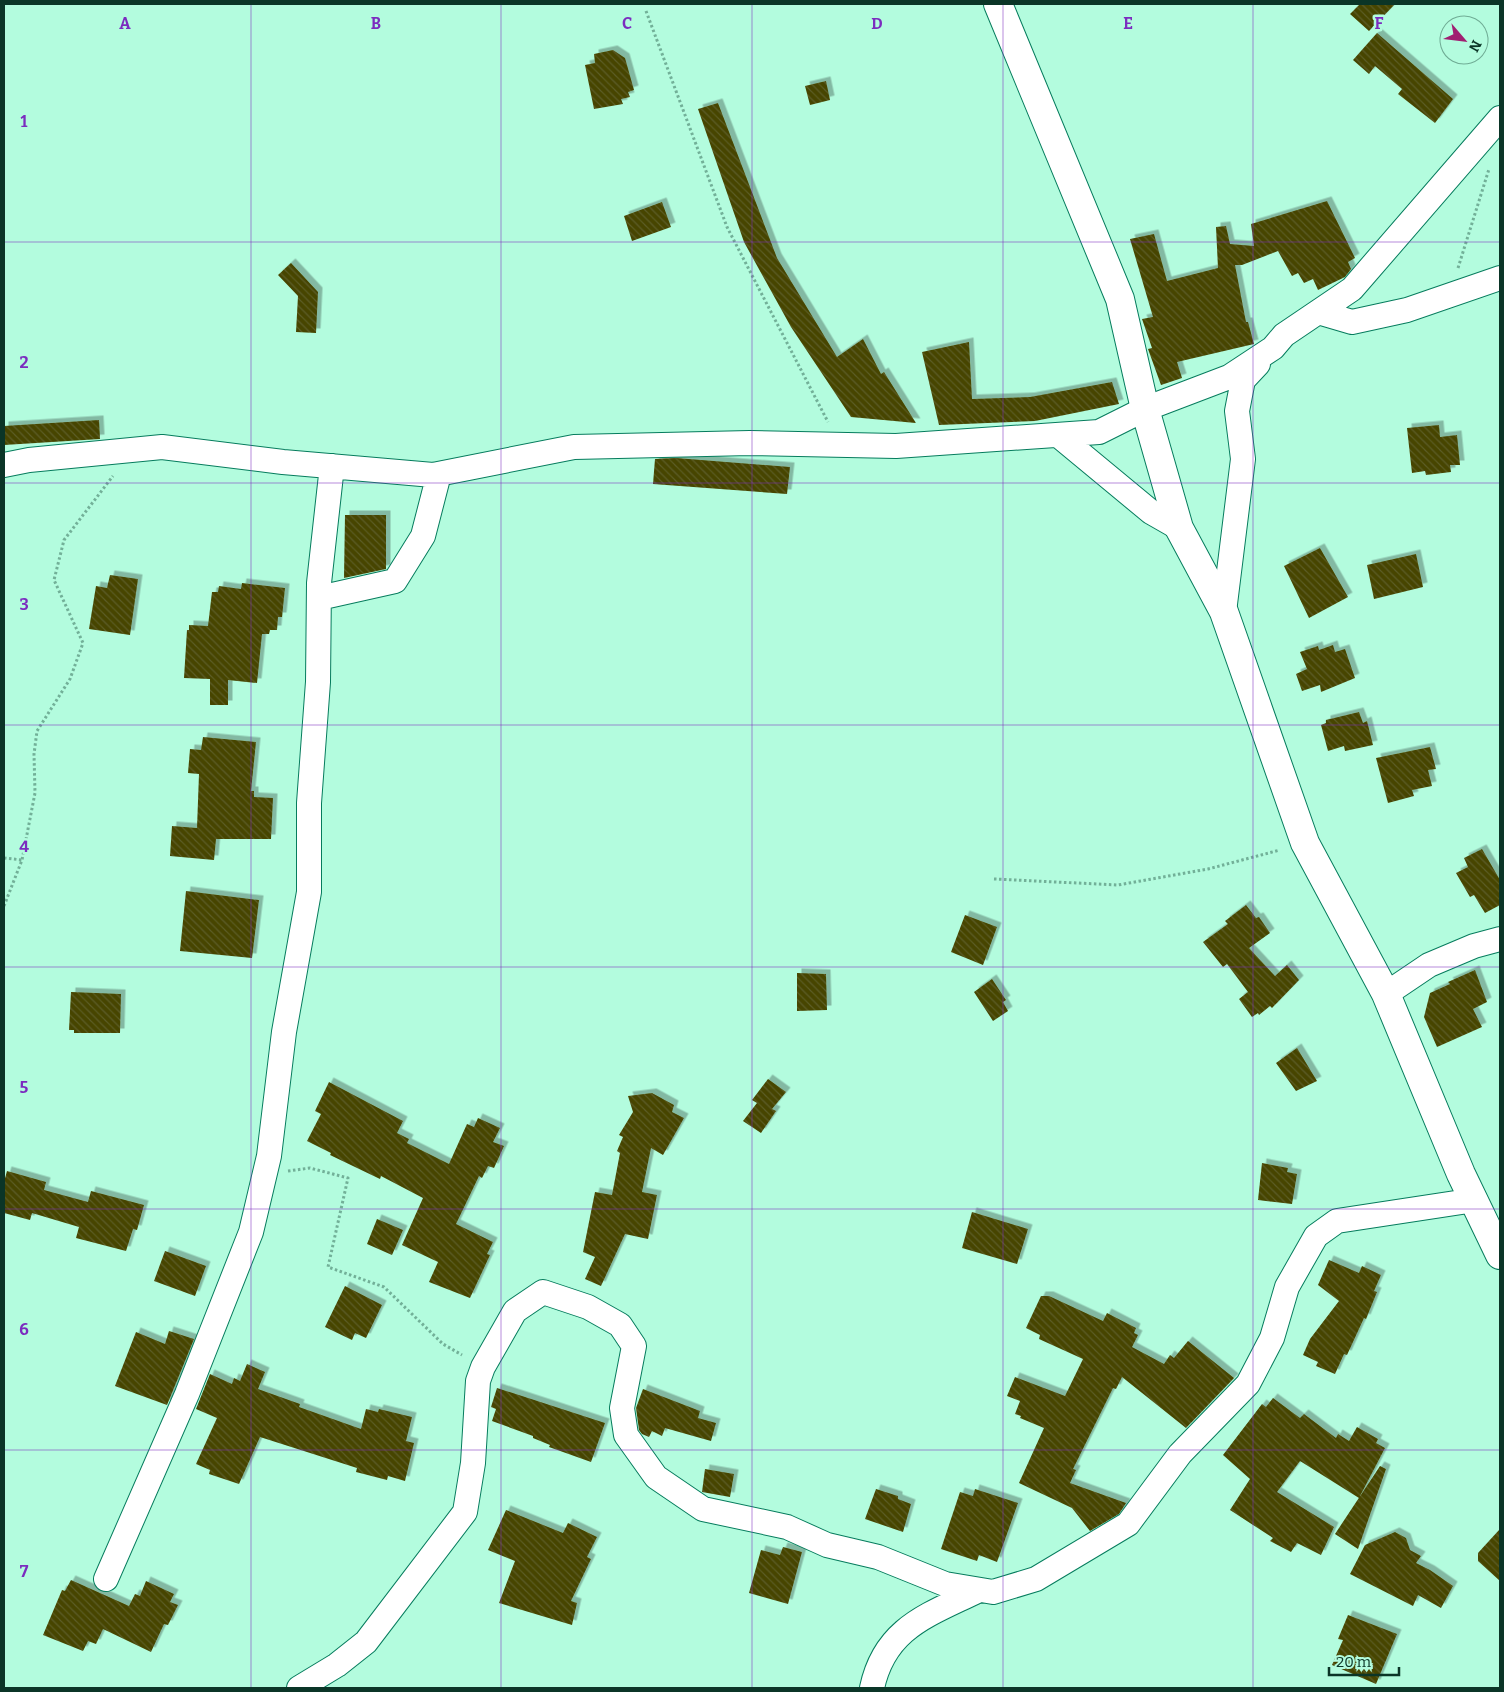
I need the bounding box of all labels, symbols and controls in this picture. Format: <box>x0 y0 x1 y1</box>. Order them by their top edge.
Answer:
text: A <box>119 14 131 33</box>
text: B <box>371 14 381 33</box>
text: C <box>622 14 632 33</box>
text: D <box>871 14 883 33</box>
text: E <box>1123 14 1133 33</box>
text: F <box>1375 14 1384 33</box>
north arrow <box>1439 15 1489 65</box>
text: N <box>1465 37 1485 55</box>
text: 1 <box>21 112 28 131</box>
text: 2 <box>19 353 29 372</box>
text: 3 <box>19 595 29 614</box>
text: 4 <box>19 837 29 856</box>
text: 5 <box>20 1078 29 1097</box>
text: 6 <box>19 1320 29 1339</box>
text: 7 <box>20 1562 29 1581</box>
scale bar <box>1329 1644 1399 1676</box>
text: 20 m <box>1336 1653 1372 1671</box>

